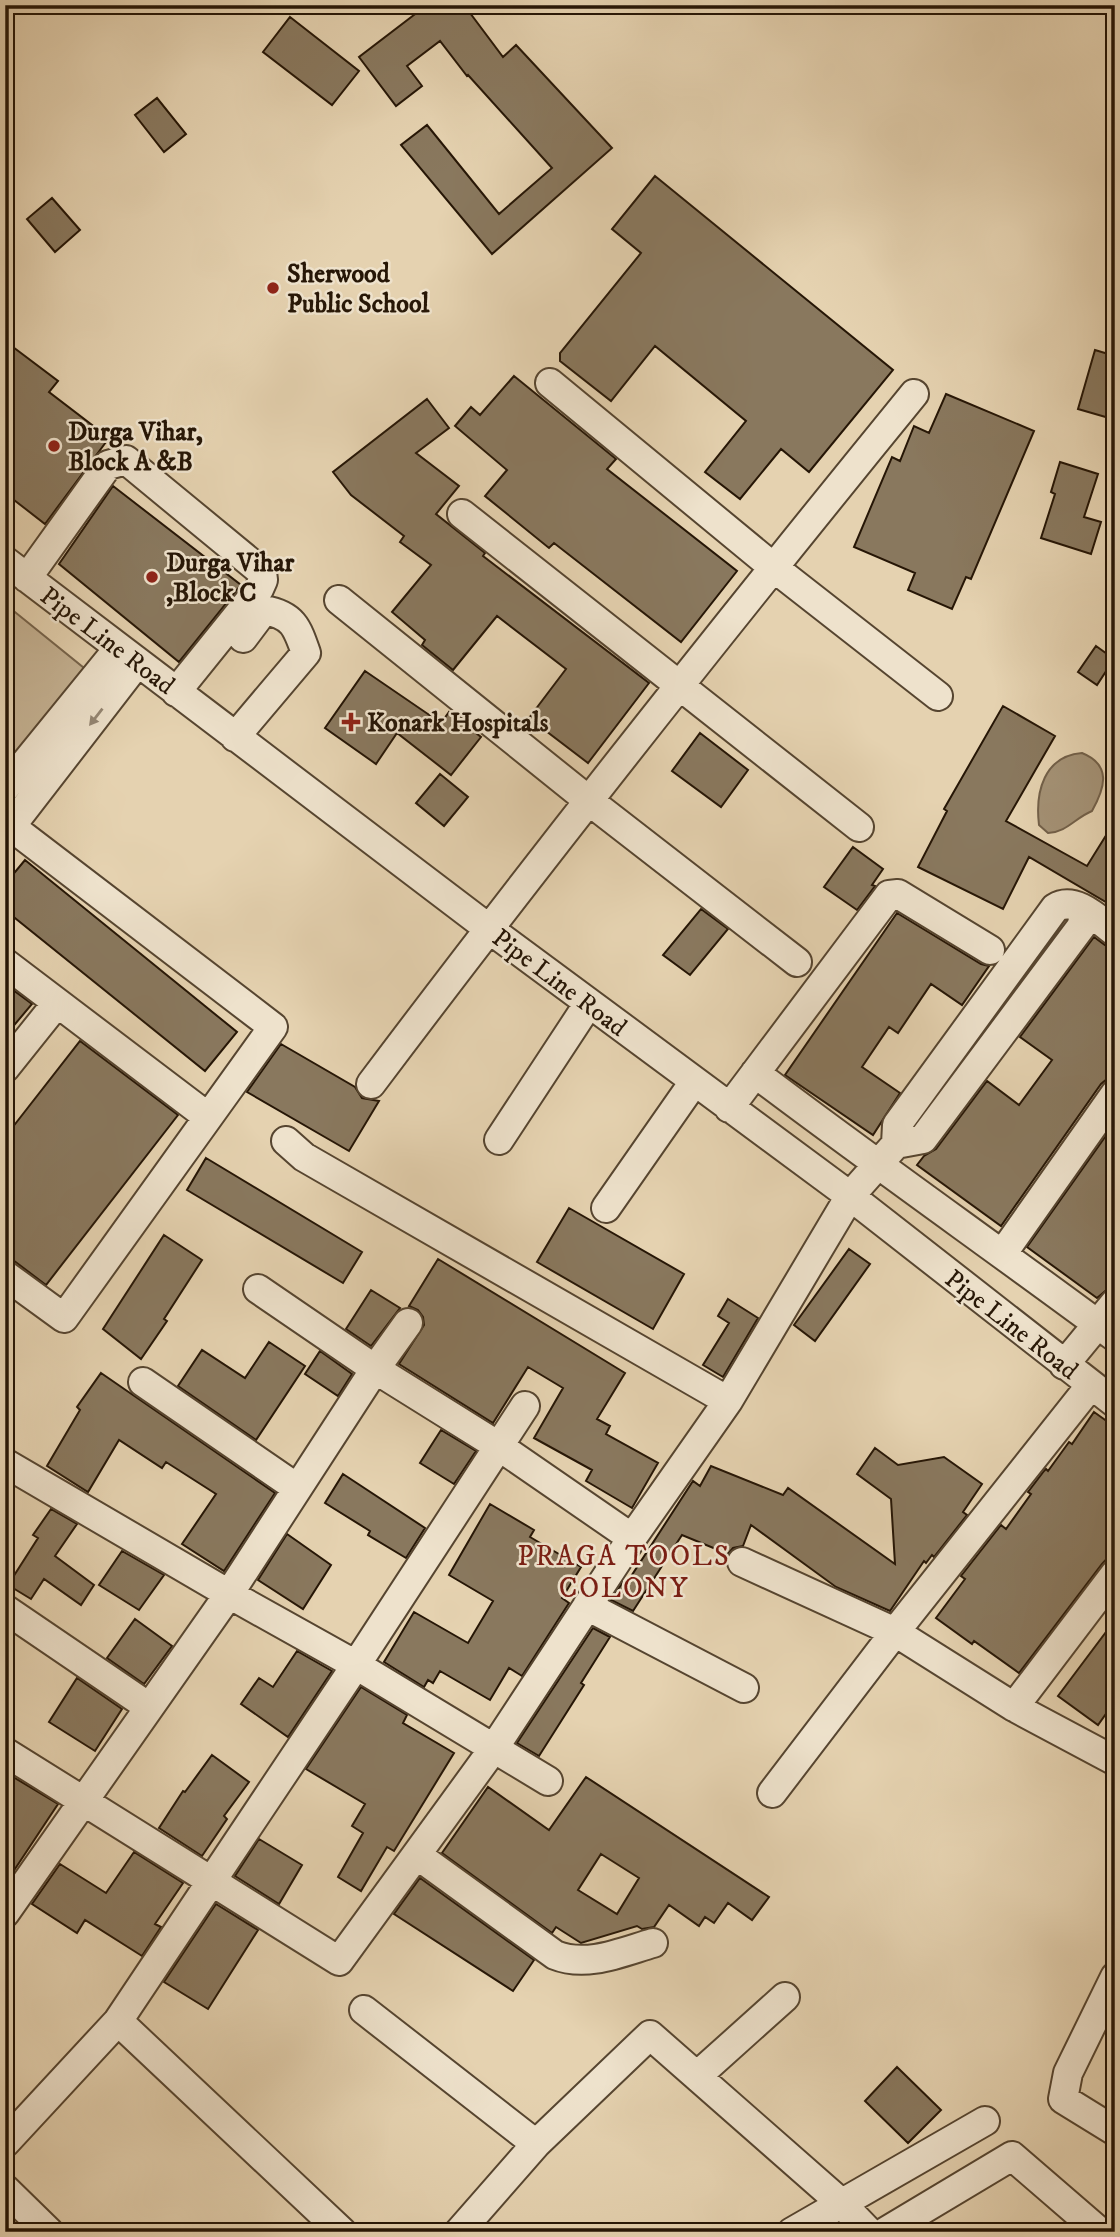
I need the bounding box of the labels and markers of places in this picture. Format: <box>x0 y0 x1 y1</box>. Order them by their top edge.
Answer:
place label: Sherwood Public School <box>287 258 431 321</box>
marker: Sherwood Public School <box>265 280 281 296</box>
place label: Durga Vihar, Block A &B <box>68 416 203 479</box>
marker: Durga Vihar, Block A &B <box>46 438 62 454</box>
place label: Durga Vihar ,Block C <box>166 547 295 610</box>
marker: Durga Vihar ,Block C <box>144 569 160 585</box>
place label: Konark Hospitals <box>367 707 549 740</box>
marker: Konark Hospitals <box>341 712 361 732</box>

